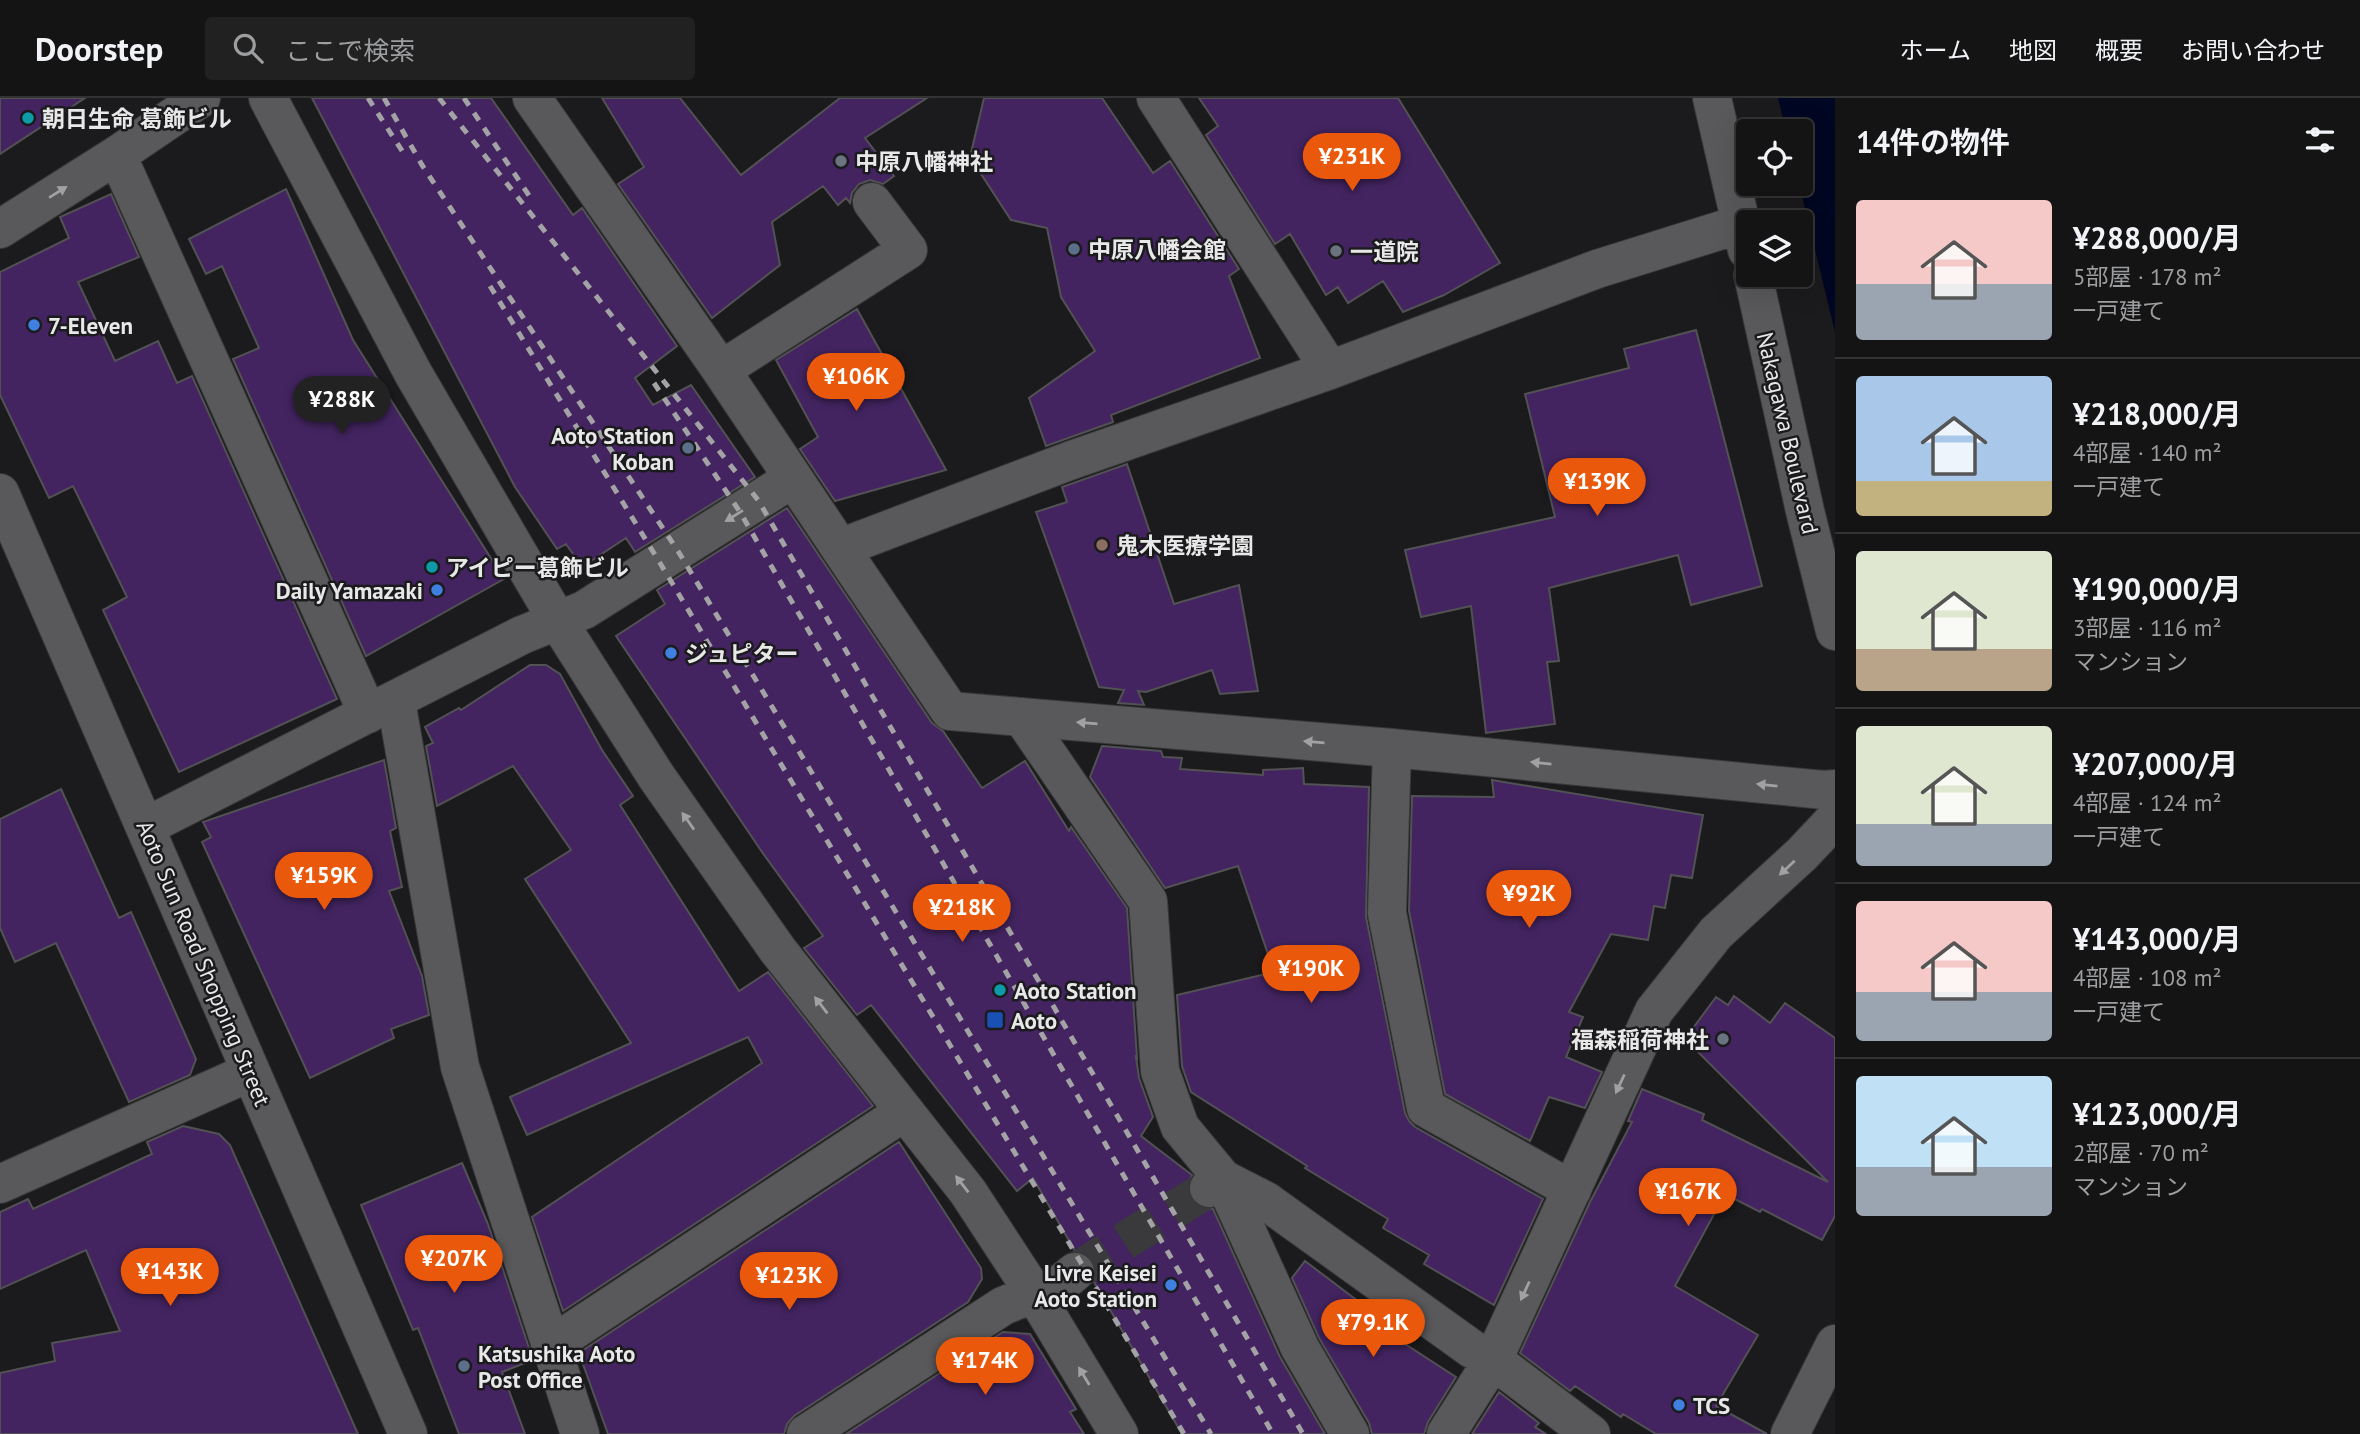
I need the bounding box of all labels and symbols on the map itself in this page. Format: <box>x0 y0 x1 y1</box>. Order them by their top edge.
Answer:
place label: 朝日生命 葛飾ビル <box>42 104 232 133</box>
marker: 朝日生命 葛飾ビル <box>20 110 36 126</box>
pin: ¥231K <box>1303 134 1401 193</box>
place label: 中原八幡神社 <box>855 147 993 176</box>
marker: 中原八幡神社 <box>833 153 849 169</box>
one-way arrow <box>48 186 67 199</box>
place label: 中原八幡会館 <box>1088 235 1226 264</box>
place label: 一道院 <box>1350 237 1419 266</box>
marker: 中原八幡会館 <box>1066 241 1082 257</box>
marker: 一道院 <box>1328 243 1344 259</box>
place label: 7-Eleven <box>48 311 133 340</box>
marker: 7-Eleven <box>26 317 42 333</box>
street label: Nakagawa Boulevard <box>1751 329 1825 537</box>
pin: ¥106K <box>807 354 905 413</box>
pin: ¥288K <box>293 376 391 436</box>
place label: Aoto Station Koban <box>551 421 674 476</box>
marker: Aoto Station Koban <box>680 440 696 456</box>
pin: ¥139K <box>1548 458 1646 518</box>
one-way arrow <box>725 509 744 522</box>
place label: 鬼木医療学園 <box>1116 531 1254 560</box>
marker: 鬼木医療学園 <box>1094 537 1110 553</box>
place label: アイピー葛飾ビル <box>446 553 629 582</box>
marker: アイピー葛飾ビル <box>424 559 440 575</box>
place label: Daily Yamazaki <box>276 576 423 605</box>
marker: Daily Yamazaki <box>429 582 445 598</box>
place label: ジュピター <box>685 639 798 668</box>
marker: ジュピター <box>663 645 679 661</box>
one-way arrow <box>1076 717 1098 728</box>
one-way arrow <box>1303 736 1325 747</box>
one-way arrow <box>1530 757 1552 768</box>
one-way arrow <box>1756 779 1778 790</box>
one-way arrow <box>681 812 695 830</box>
street label: Aoto Sun Road Shopping Street <box>131 816 278 1110</box>
pin: ¥159K <box>275 852 373 912</box>
one-way arrow <box>1779 859 1796 875</box>
pin: ¥92K <box>1488 870 1570 930</box>
pin: ¥218K <box>913 884 1011 944</box>
pin: ¥190K <box>1262 946 1360 1005</box>
place label: Aoto Station <box>1014 976 1137 1005</box>
marker: Aoto Station <box>992 982 1008 998</box>
one-way arrow <box>813 997 828 1015</box>
place label: Aoto <box>1011 1006 1057 1035</box>
marker: Aoto <box>985 1010 1005 1030</box>
place label: 福森稲荷神社 <box>1571 1025 1709 1054</box>
marker: 福森稲荷神社 <box>1715 1031 1731 1047</box>
one-way arrow <box>1614 1074 1626 1094</box>
pin: ¥167K <box>1639 1168 1737 1228</box>
one-way arrow <box>955 1175 969 1193</box>
pin: ¥207K <box>405 1236 503 1295</box>
pin: ¥143K <box>121 1248 219 1308</box>
pin: ¥123K <box>740 1252 838 1312</box>
place label: Livre Keisei Aoto Station <box>1034 1258 1157 1313</box>
marker: Livre Keisei Aoto Station <box>1163 1277 1179 1293</box>
one-way arrow <box>1520 1281 1531 1301</box>
pin: ¥79.1K <box>1316 1300 1430 1359</box>
pin: ¥174K <box>936 1338 1034 1397</box>
place label: Katsushika Aoto Post Office <box>478 1339 635 1394</box>
marker: Katsushika Aoto Post Office <box>456 1358 472 1374</box>
one-way arrow <box>1078 1366 1091 1385</box>
place label: TCS <box>1693 1391 1730 1420</box>
marker: TCS <box>1671 1397 1687 1413</box>

